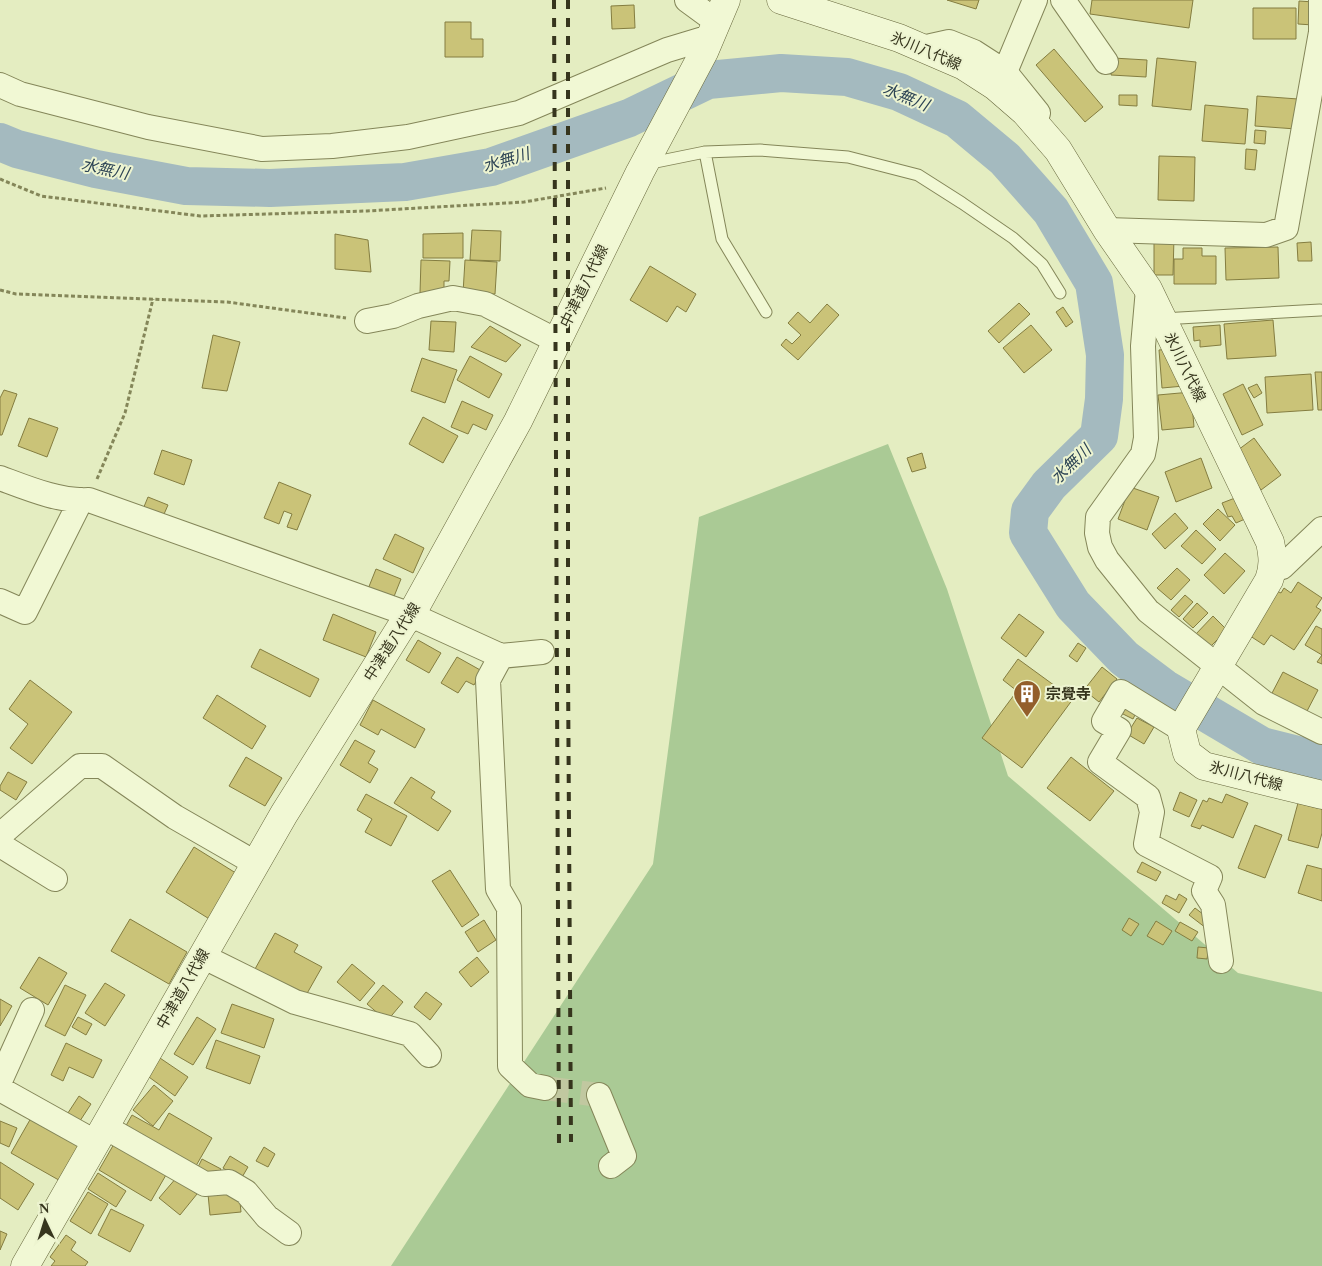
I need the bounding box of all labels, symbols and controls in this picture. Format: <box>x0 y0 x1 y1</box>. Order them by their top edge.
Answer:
street label: 氷川八代線 <box>888 28 964 73</box>
water label: 水無川 <box>881 80 933 115</box>
water label: 水無川 <box>481 144 533 175</box>
water label: 水無川 <box>80 156 132 183</box>
street label: 中津道八代線 <box>556 242 611 330</box>
street label: 氷川八代線 <box>1161 329 1210 404</box>
water label: 水無川 <box>1048 440 1096 487</box>
street label: 中津道八代線 <box>360 599 423 684</box>
building icon: 宗覺寺 <box>1012 679 1042 718</box>
place label: 宗覺寺 <box>1046 686 1091 702</box>
street label: 氷川八代線 <box>1208 758 1285 793</box>
street label: 中津道八代線 <box>153 946 212 1032</box>
north arrow <box>20 1196 70 1246</box>
text: N <box>39 1201 50 1216</box>

